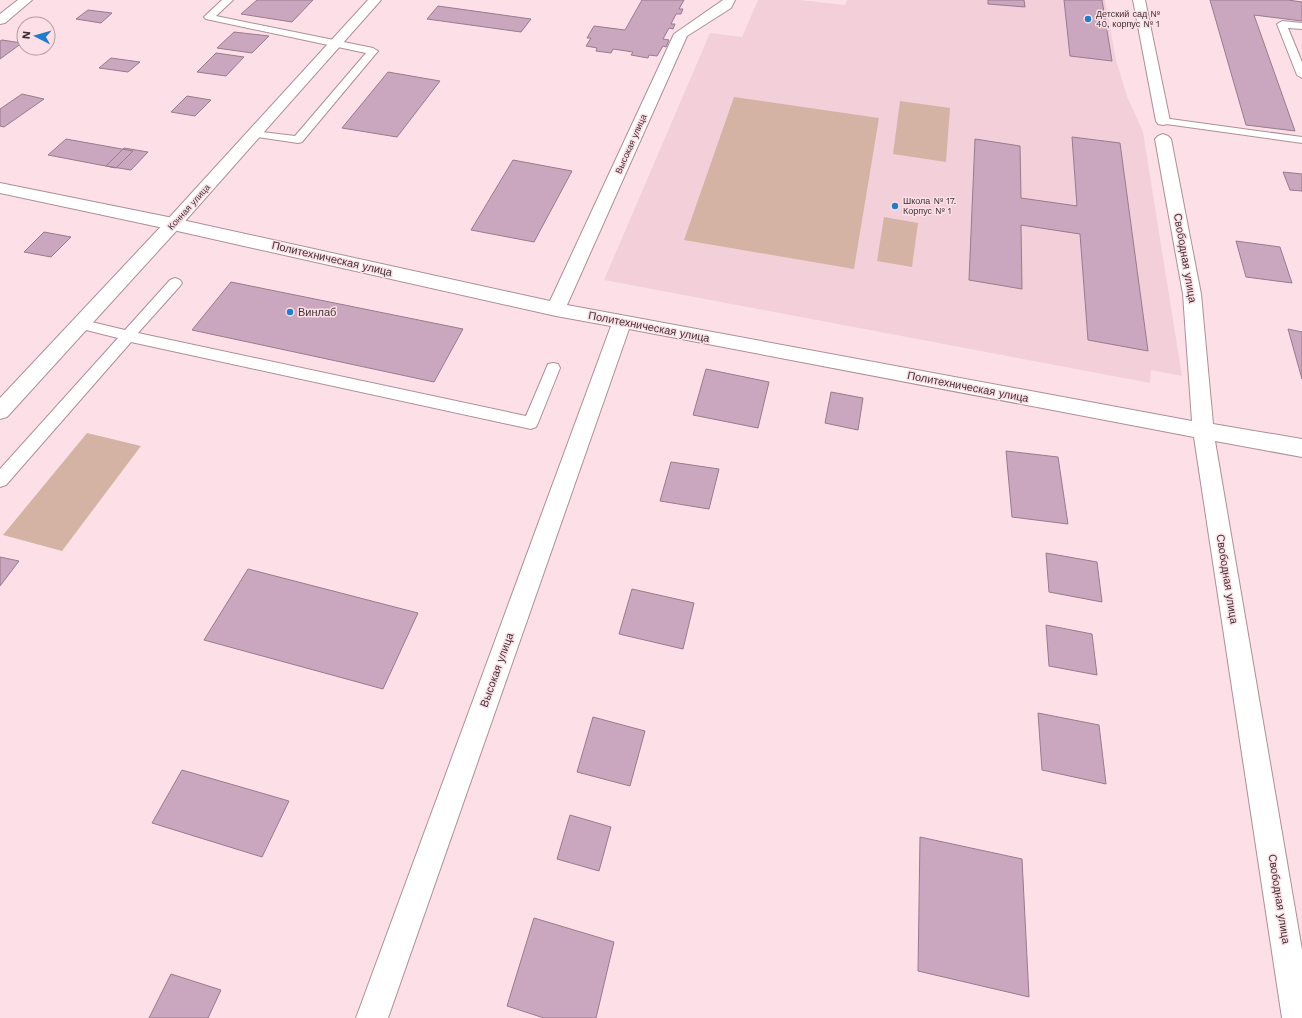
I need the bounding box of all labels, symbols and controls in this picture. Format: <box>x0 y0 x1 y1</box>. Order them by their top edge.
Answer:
place label: Детский сад № 40, корпус № 1 <box>1096 9 1160 29</box>
marker: Детский сад № 40, корпус № 1 <box>1083 14 1093 24</box>
north arrow <box>16 16 56 56</box>
text: N <box>20 30 33 40</box>
street label: Высокая улица <box>613 113 649 175</box>
street label: Конная улица <box>166 182 212 232</box>
place label: Школа № 17. Корпус № 1 <box>903 196 956 216</box>
marker: Школа № 17. Корпус № 1 <box>890 201 900 211</box>
street label: Свободная улица <box>1171 212 1199 305</box>
street label: Политехническая улица <box>270 239 394 279</box>
place label: Винлаб <box>298 306 336 319</box>
marker: Винлаб <box>285 307 295 317</box>
street label: Политехническая улица <box>587 309 712 345</box>
street label: Политехническая улица <box>906 369 1031 405</box>
street label: Свободная улица <box>1214 533 1241 626</box>
street label: Высокая улица <box>478 630 517 709</box>
street label: Свободная улица <box>1266 853 1293 946</box>

